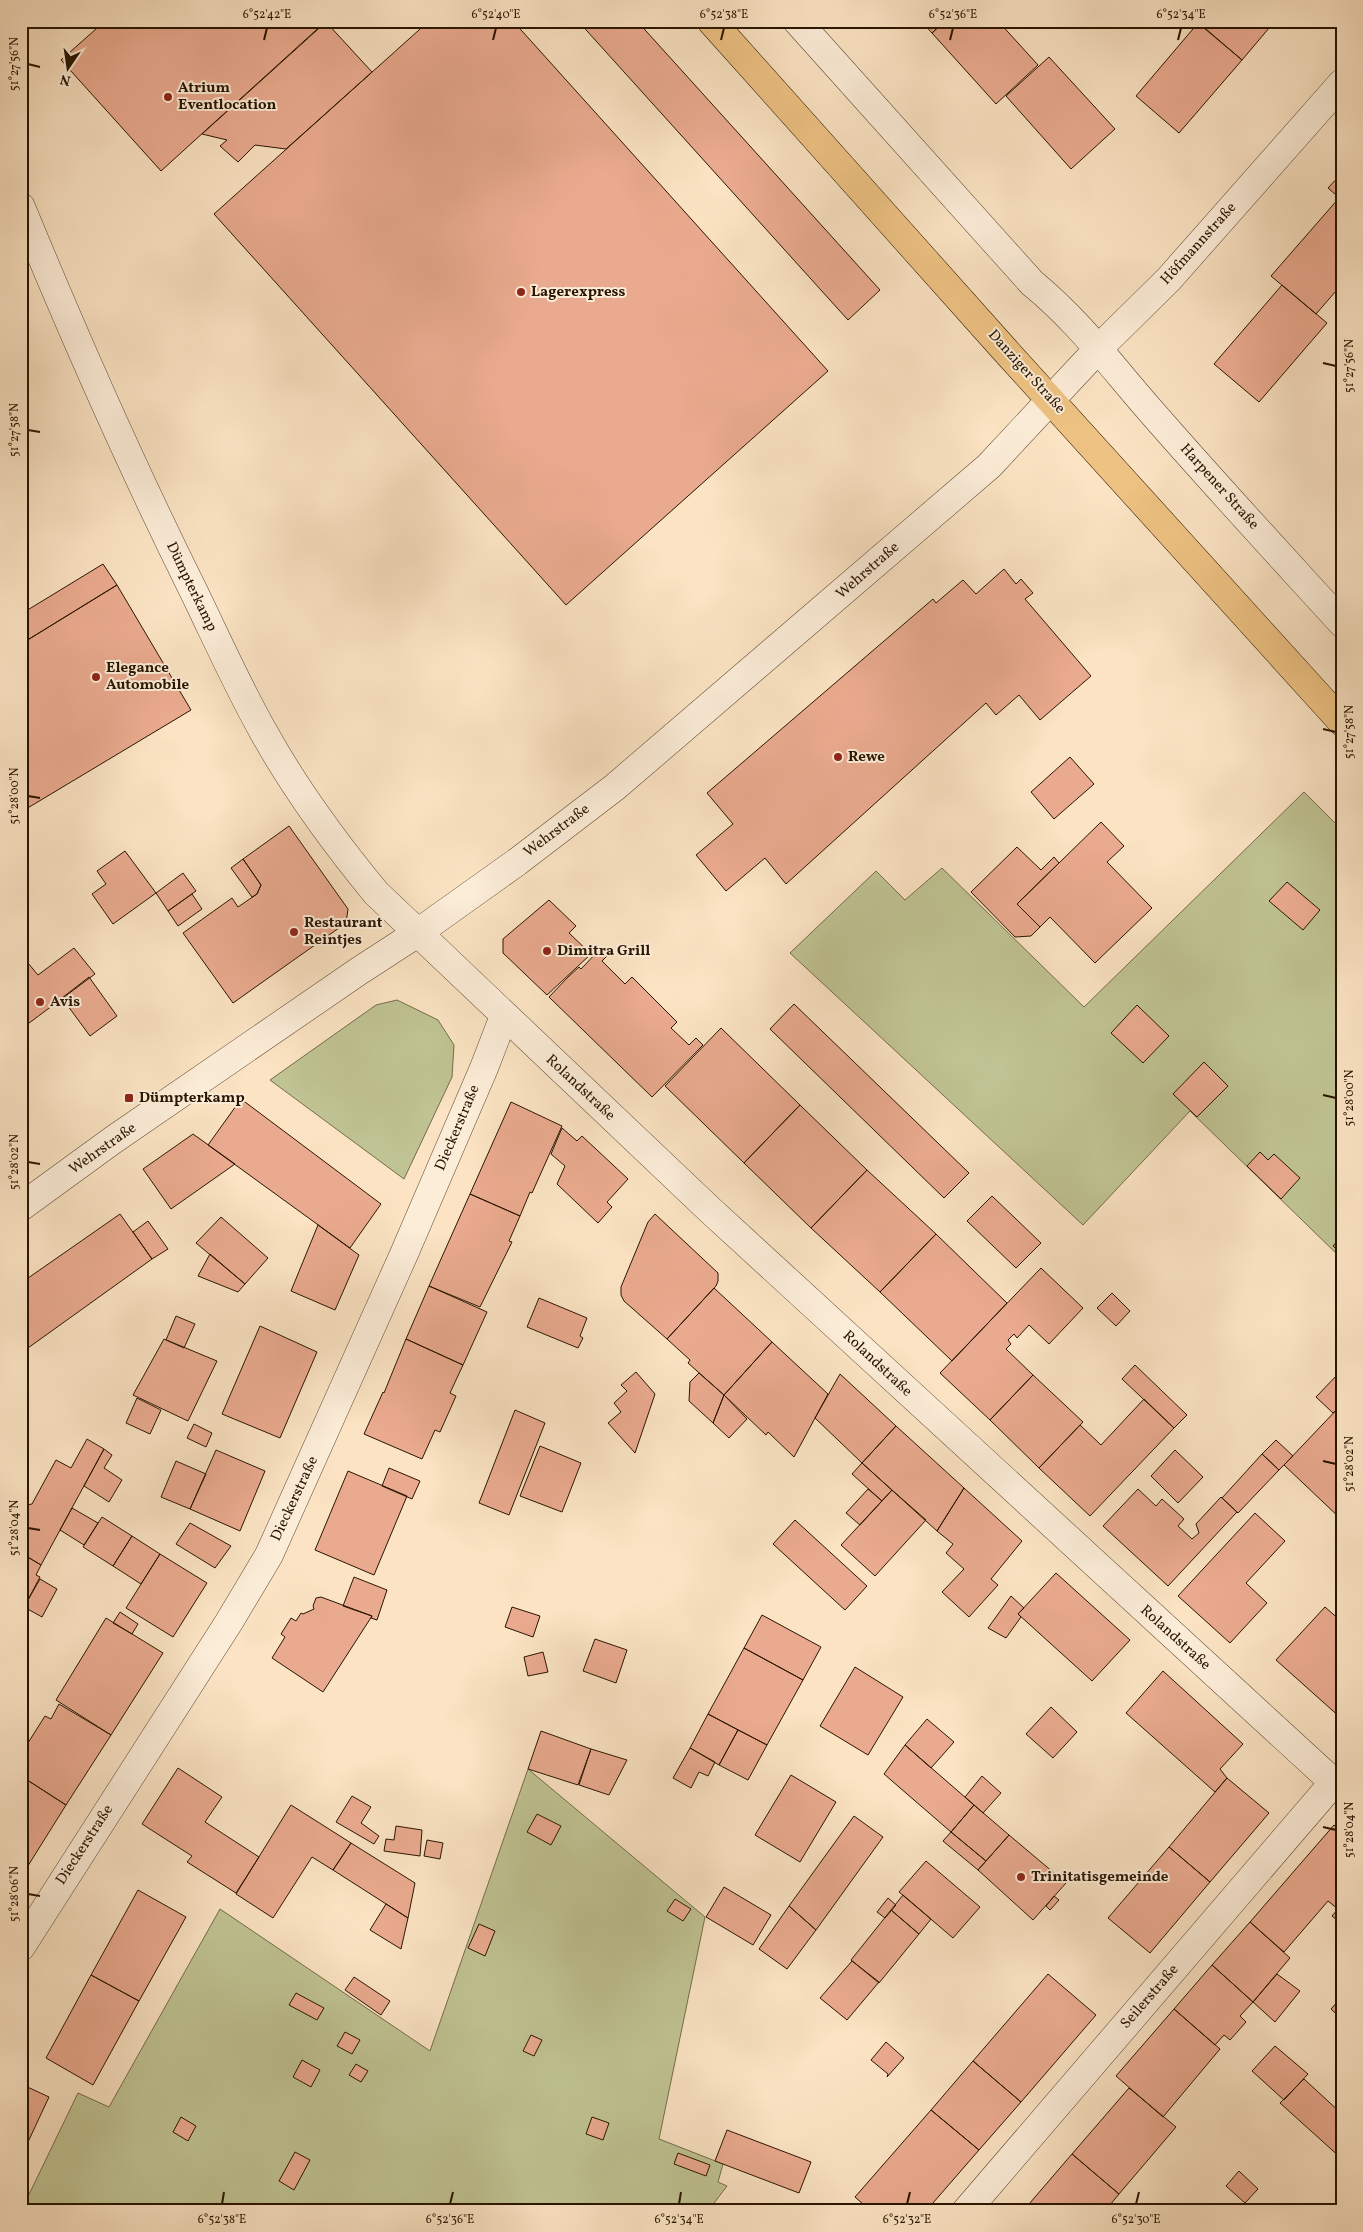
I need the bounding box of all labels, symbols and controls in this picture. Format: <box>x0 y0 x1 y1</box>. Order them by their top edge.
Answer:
text: 6°52'42"E <box>243 7 291 23</box>
text: 6°52'40"E <box>471 7 521 23</box>
text: 6°52'38"E <box>700 7 748 23</box>
text: 6°52'36"E <box>929 7 977 23</box>
text: 6°52'34"E <box>1156 7 1206 23</box>
text: 51°27'56"N <box>7 37 23 91</box>
north arrow <box>42 42 92 92</box>
text: N <box>58 69 73 90</box>
place label: Atrium Eventlocation <box>178 78 276 116</box>
marker: Atrium Eventlocation <box>162 91 174 103</box>
street label: Höfmannstraße <box>1156 198 1242 290</box>
place label: Lagerexpress <box>531 282 626 303</box>
marker: Lagerexpress <box>515 286 527 298</box>
street label: Danziger Straße <box>982 325 1070 419</box>
text: 51°27'56"N <box>1342 339 1358 393</box>
text: 51°27'58"N <box>7 403 23 457</box>
street label: Harpener Straße <box>1175 439 1263 535</box>
street label: Wehrstraße <box>832 538 904 604</box>
street label: Dümpterkamp <box>160 539 222 635</box>
place label: Elegance Automobile <box>106 658 190 696</box>
marker: Elegance Automobile <box>90 671 102 683</box>
text: 51°27'58"N <box>1342 705 1358 759</box>
place label: Rewe <box>848 747 885 768</box>
marker: Rewe <box>832 751 844 763</box>
text: 51°28'00"N <box>7 767 23 824</box>
street label: Wehrstraße <box>520 799 594 863</box>
place label: Restaurant Reintjes <box>304 913 383 951</box>
marker: Restaurant Reintjes <box>288 926 300 938</box>
place label: Dimitra Grill <box>557 941 650 962</box>
marker: Dimitra Grill <box>541 945 553 957</box>
place label: Avis <box>50 992 80 1013</box>
marker: Avis <box>34 996 46 1008</box>
street label: Rolandstraße <box>540 1050 620 1126</box>
text: 51°28'00"N <box>1342 1069 1358 1126</box>
street label: Dieckerstraße <box>430 1082 486 1174</box>
place label: Dümpterkamp <box>139 1088 245 1109</box>
marker: Dümpterkamp <box>123 1092 135 1104</box>
street label: Wehrstraße <box>65 1118 141 1180</box>
text: 51°28'02"N <box>7 1134 23 1190</box>
street label: Rolandstraße <box>837 1326 917 1402</box>
text: 51°28'02"N <box>1342 1436 1358 1492</box>
street label: Dieckerstraße <box>266 1453 324 1545</box>
text: 51°28'04"N <box>7 1500 23 1556</box>
street label: Rolandstraße <box>1135 1601 1215 1675</box>
street label: Dieckerstraße <box>51 1801 119 1889</box>
text: 51°28'04"N <box>1342 1802 1358 1858</box>
text: 51°28'06"N <box>7 1866 23 1922</box>
place label: Trinitatisgemeinde <box>1031 1867 1169 1888</box>
marker: Trinitatisgemeinde <box>1015 1871 1027 1883</box>
street label: Seilerstraße <box>1116 1960 1184 2034</box>
text: 6°52'38"E <box>198 2212 246 2228</box>
text: 6°52'36"E <box>426 2212 474 2228</box>
text: 6°52'34"E <box>654 2212 704 2228</box>
text: 6°52'32"E <box>883 2212 931 2228</box>
text: 6°52'30"E <box>1111 2212 1161 2228</box>

